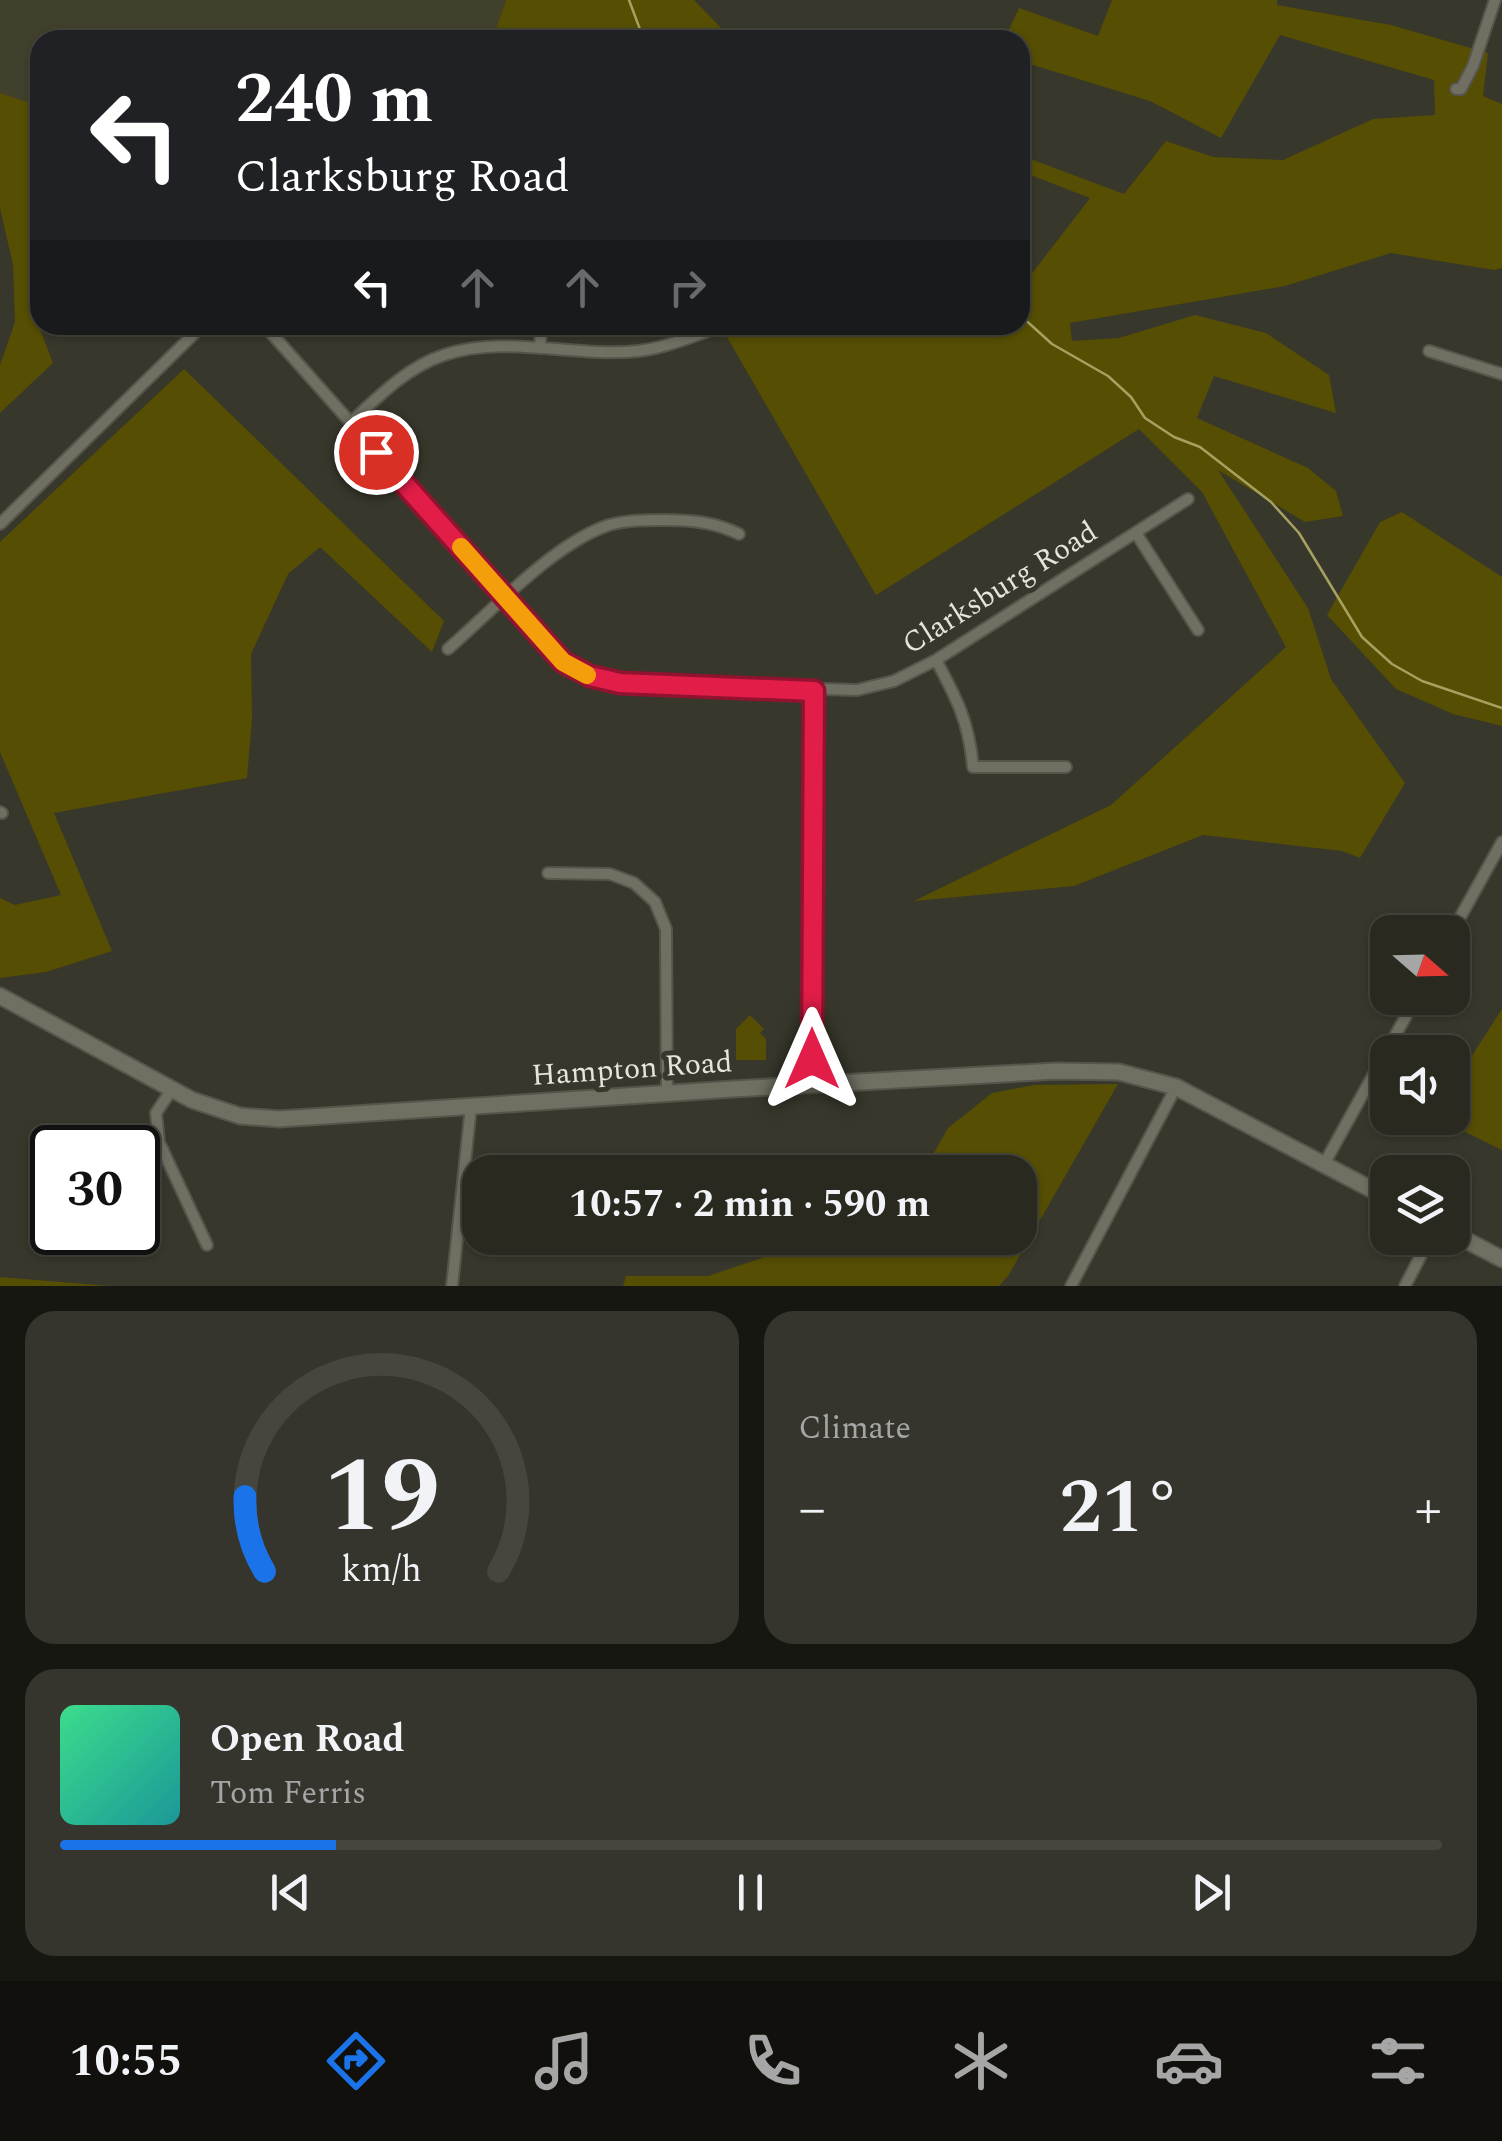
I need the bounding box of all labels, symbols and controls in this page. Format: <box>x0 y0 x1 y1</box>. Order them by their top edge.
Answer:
text: 240 m <box>235 47 433 153</box>
icon: left <box>70 70 200 200</box>
text: Clarksburg Road <box>235 143 570 212</box>
icon: left <box>345 260 400 315</box>
icon: ahead <box>450 260 505 315</box>
icon: ahead <box>555 260 610 315</box>
icon: right <box>660 260 715 315</box>
pin <box>334 410 419 495</box>
icon: arrive <box>349 425 404 480</box>
street label: Clarksburg Road <box>893 509 1107 667</box>
north arrow <box>1370 915 1470 1015</box>
map controls <box>1370 915 1470 1255</box>
position arrow <box>760 1007 864 1111</box>
button: sound <box>1370 1035 1470 1135</box>
street label: Hampton Road <box>530 1039 734 1099</box>
speed limit sign: 30 <box>30 1125 160 1255</box>
button: layers <box>1370 1155 1470 1255</box>
text: 10:57 · 2 min · 590 m <box>569 1176 930 1234</box>
text: Climate <box>799 1404 911 1453</box>
text: 19 <box>323 1419 440 1577</box>
text: 21° <box>1059 1452 1181 1566</box>
text: − <box>799 1468 826 1551</box>
text: + <box>1414 1468 1442 1551</box>
text: km/h <box>342 1543 422 1598</box>
text: Open Road <box>210 1711 405 1769</box>
text: Tom Ferris <box>210 1769 366 1818</box>
icon: previous <box>263 1865 318 1920</box>
icon: pause <box>723 1865 778 1920</box>
icon: next <box>1184 1865 1239 1920</box>
icon: directions <box>321 2026 391 2096</box>
icon: music <box>529 2026 599 2096</box>
icon: phone <box>738 2026 808 2096</box>
icon: climate <box>946 2026 1016 2096</box>
icon: car <box>1154 2026 1224 2096</box>
icon: filters <box>1363 2026 1433 2096</box>
text: 10:55 <box>69 2027 182 2096</box>

